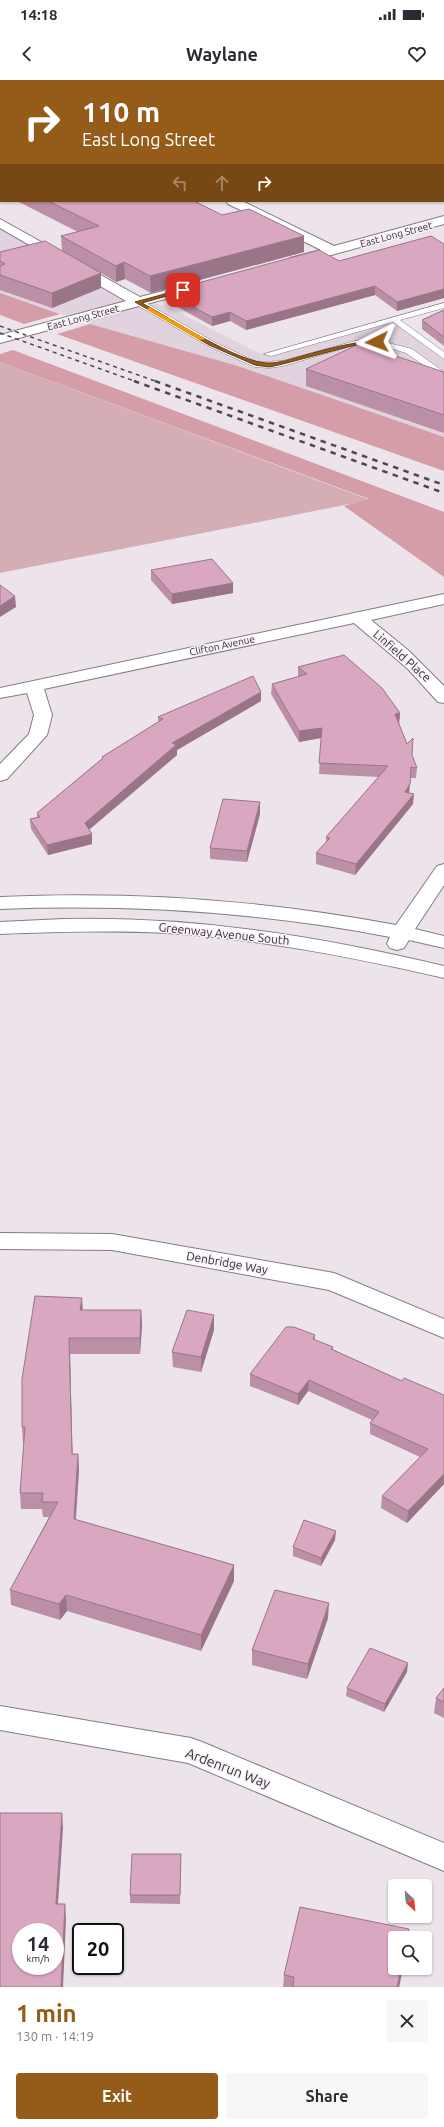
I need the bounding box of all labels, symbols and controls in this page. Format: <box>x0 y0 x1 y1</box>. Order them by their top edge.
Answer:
text: 14:18 <box>20 6 58 23</box>
icon: back <box>16 43 38 65</box>
icon: heart <box>406 43 428 65</box>
text: Waylane <box>186 44 258 64</box>
icon: right <box>16 96 68 148</box>
text: 110 m <box>82 96 160 127</box>
text: East Long Street <box>82 129 215 149</box>
icon: left <box>169 172 191 194</box>
icon: ahead <box>211 172 233 194</box>
icon: right <box>253 172 275 194</box>
street label: East Long Street <box>359 220 433 249</box>
pin <box>166 273 200 307</box>
icon: arrive <box>172 279 194 301</box>
street label: East Long Street <box>46 303 120 332</box>
position arrow <box>356 321 398 363</box>
street label: Linfield Place <box>371 627 434 684</box>
street label: Clifton Avenue <box>188 633 256 658</box>
street label: Greenway Avenue South <box>158 920 290 947</box>
street label: Denbridge Way <box>185 1249 269 1276</box>
street label: Ardenrun Way <box>183 1745 273 1792</box>
north arrow <box>388 1879 432 1923</box>
map controls <box>388 1879 432 1975</box>
speed limit sign: 20 <box>72 1923 124 1975</box>
button: search <box>388 1931 432 1975</box>
text: 14 <box>27 1932 49 1955</box>
text: km/h <box>26 1953 50 1964</box>
text: 1 min <box>16 2000 77 2027</box>
button: close <box>386 2000 428 2042</box>
text: 130 m · 14:19 <box>16 2029 94 2043</box>
button: Exit <box>16 2073 218 2119</box>
button: Share <box>226 2073 428 2119</box>

